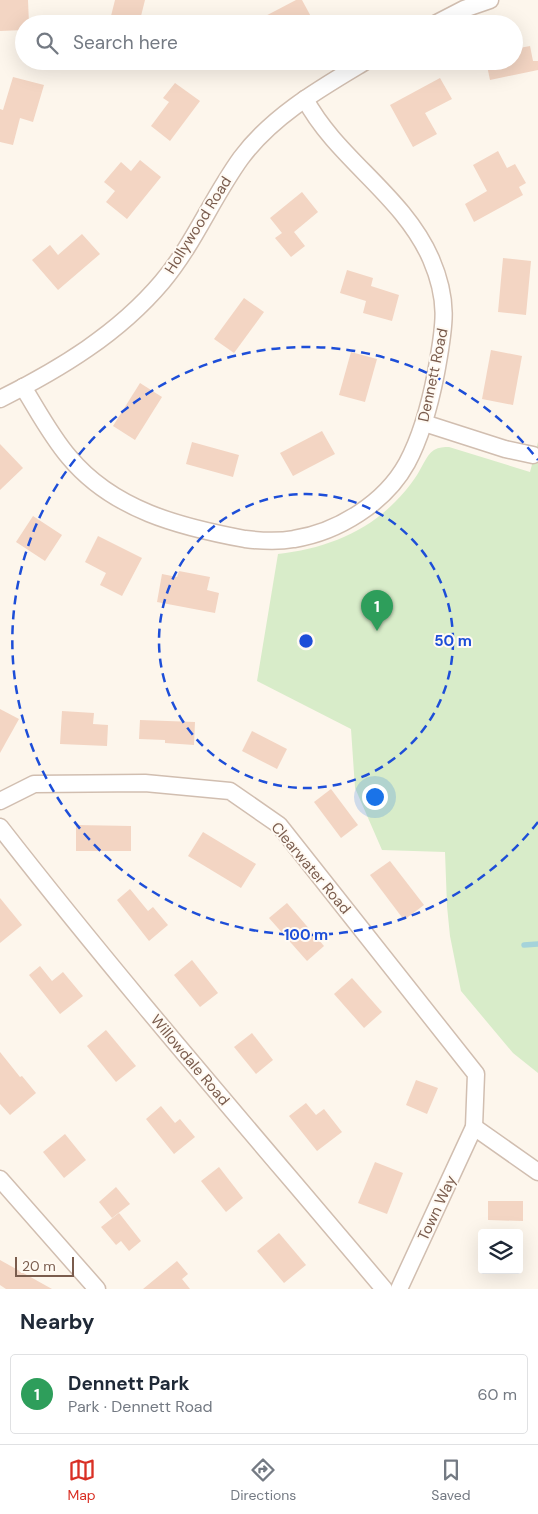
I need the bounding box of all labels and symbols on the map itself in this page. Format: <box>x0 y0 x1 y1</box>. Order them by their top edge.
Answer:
street label: Hollywood Road <box>160 172 236 278</box>
street label: Dennett Road <box>413 326 453 424</box>
pin: 1 <box>361 590 393 631</box>
text: 50 m <box>434 631 472 651</box>
centre of rings <box>297 632 315 650</box>
your location <box>362 784 388 810</box>
street label: Clearwater Road <box>267 818 355 918</box>
text: 100 m <box>284 925 328 945</box>
street label: Willowdale Road <box>146 1010 234 1110</box>
street label: Town Way <box>413 1172 461 1244</box>
scale bar <box>15 1254 74 1277</box>

